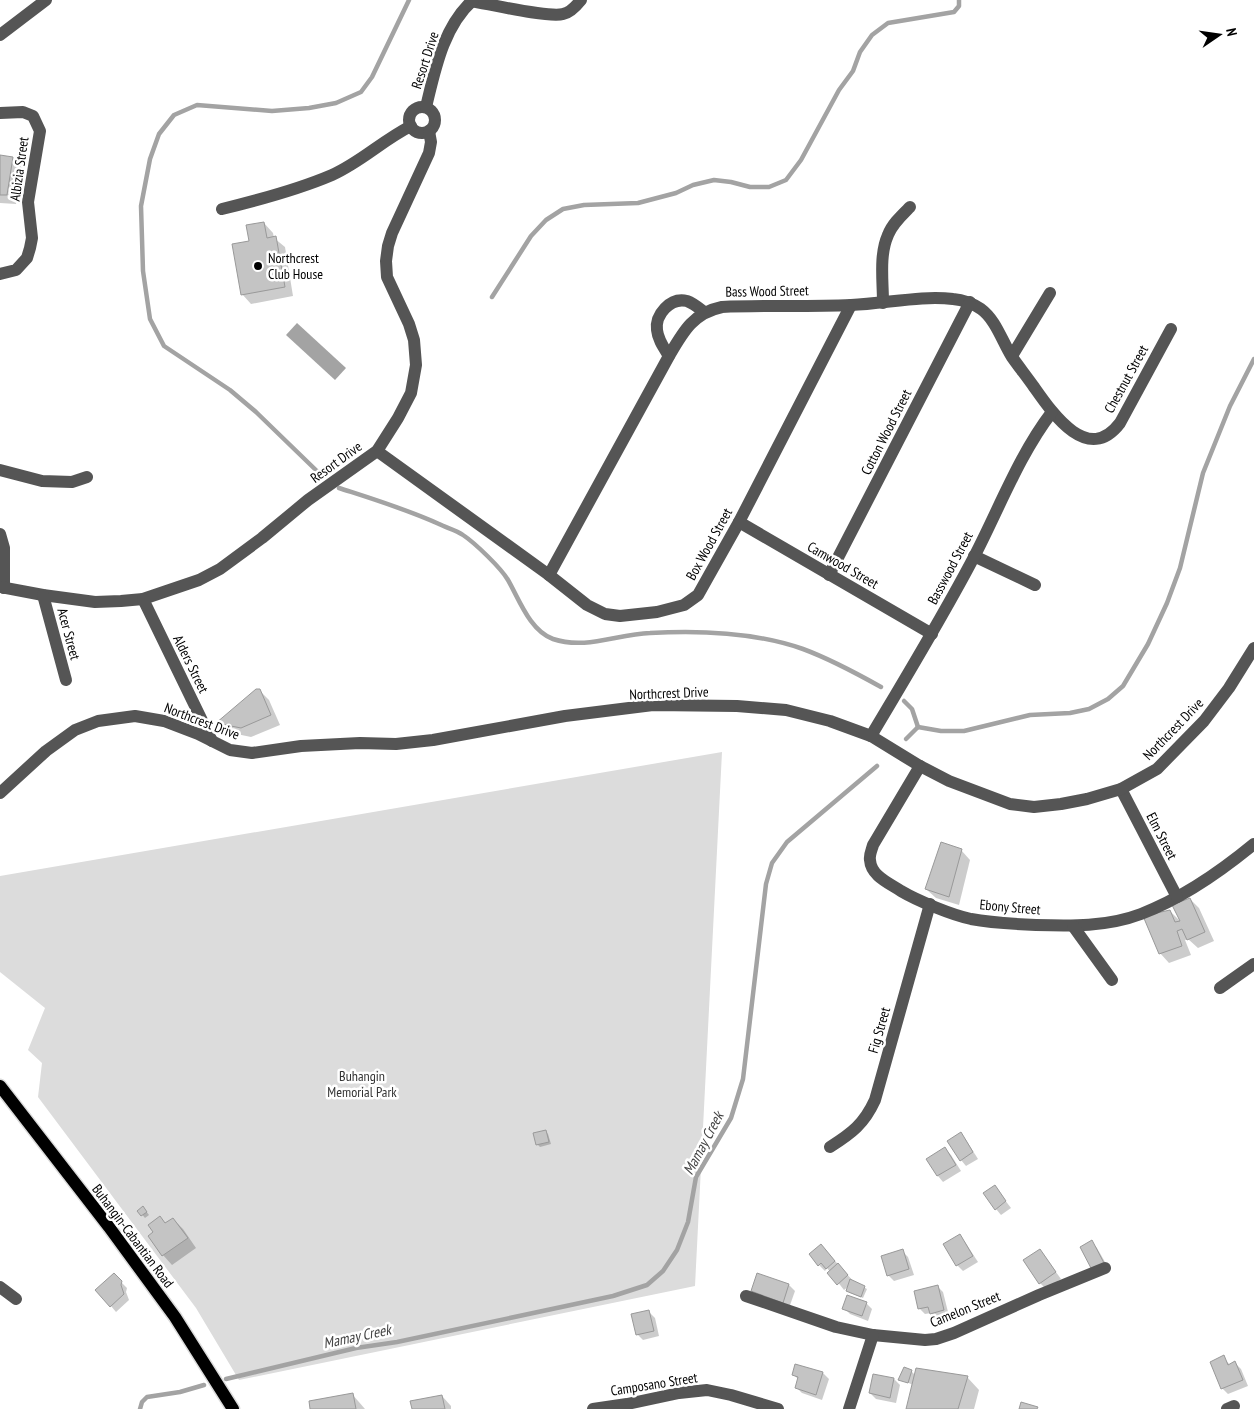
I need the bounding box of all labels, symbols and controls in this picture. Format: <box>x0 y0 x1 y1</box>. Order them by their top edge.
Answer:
north arrow <box>1194 10 1244 60</box>
text: N <box>1222 26 1241 38</box>
street label: Resort Drive <box>407 29 443 91</box>
street label: Albizia Street <box>6 136 32 202</box>
place label: Northcrest Club House <box>268 249 323 283</box>
marker: Northcrest Club House <box>252 260 264 272</box>
street label: Bass Wood Street <box>725 281 809 301</box>
street label: Chestnut Street <box>1100 342 1152 416</box>
street label: Cotton Wood Street <box>857 386 915 478</box>
street label: Resort Drive <box>307 437 365 487</box>
street label: Box Wood Street <box>682 505 736 583</box>
street label: Basswood Street <box>923 528 977 608</box>
street label: Camwood Street <box>804 537 882 593</box>
street label: Acer Street <box>53 606 85 662</box>
street label: Alders Street <box>169 632 213 696</box>
street label: Northcrest Drive <box>629 683 709 703</box>
street label: Northcrest Drive <box>1139 694 1207 764</box>
street label: Northcrest Drive <box>162 698 242 744</box>
street label: Elm Street <box>1143 809 1182 863</box>
street label: Ebony Street <box>979 895 1041 919</box>
street label: Fig Street <box>864 1005 894 1055</box>
park label: Buhangin Memorial Park <box>327 1067 397 1101</box>
water label: Mamay Creek <box>679 1106 729 1178</box>
street label: Buhangin-Cabantian Road <box>88 1181 178 1291</box>
street label: Camelon Street <box>927 1287 1003 1331</box>
water label: Mamay Creek <box>321 1319 395 1352</box>
street label: Camposano Street <box>609 1368 699 1400</box>

